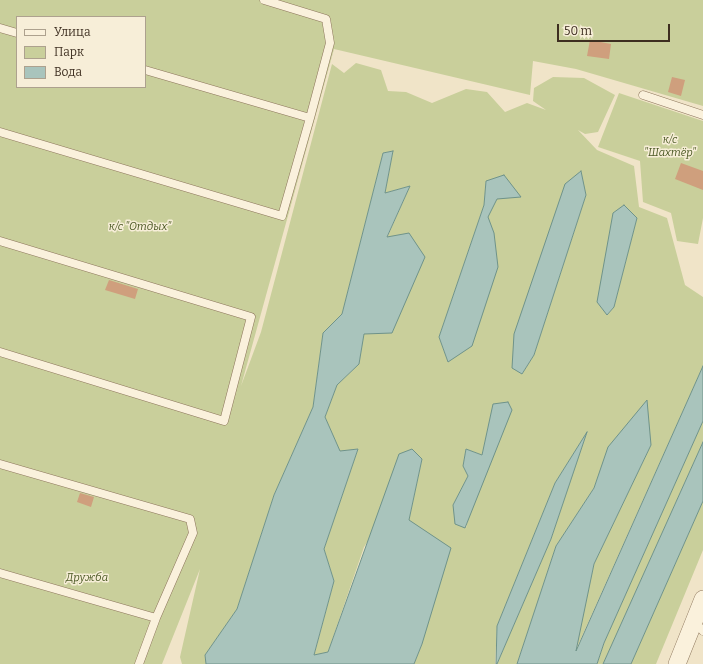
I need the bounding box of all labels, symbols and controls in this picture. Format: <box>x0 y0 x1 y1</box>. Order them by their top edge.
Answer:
legend <box>16 16 146 88</box>
scale bar <box>559 16 672 42</box>
text: 50 m <box>564 24 592 38</box>
text: Улица <box>54 25 90 39</box>
text: Парк <box>54 45 84 59</box>
text: Вода <box>54 65 82 79</box>
park label: к/с "Шахтёр" <box>644 133 696 159</box>
park label: к/с "Отдых" <box>109 220 171 234</box>
park label: Дружба <box>66 571 108 585</box>

